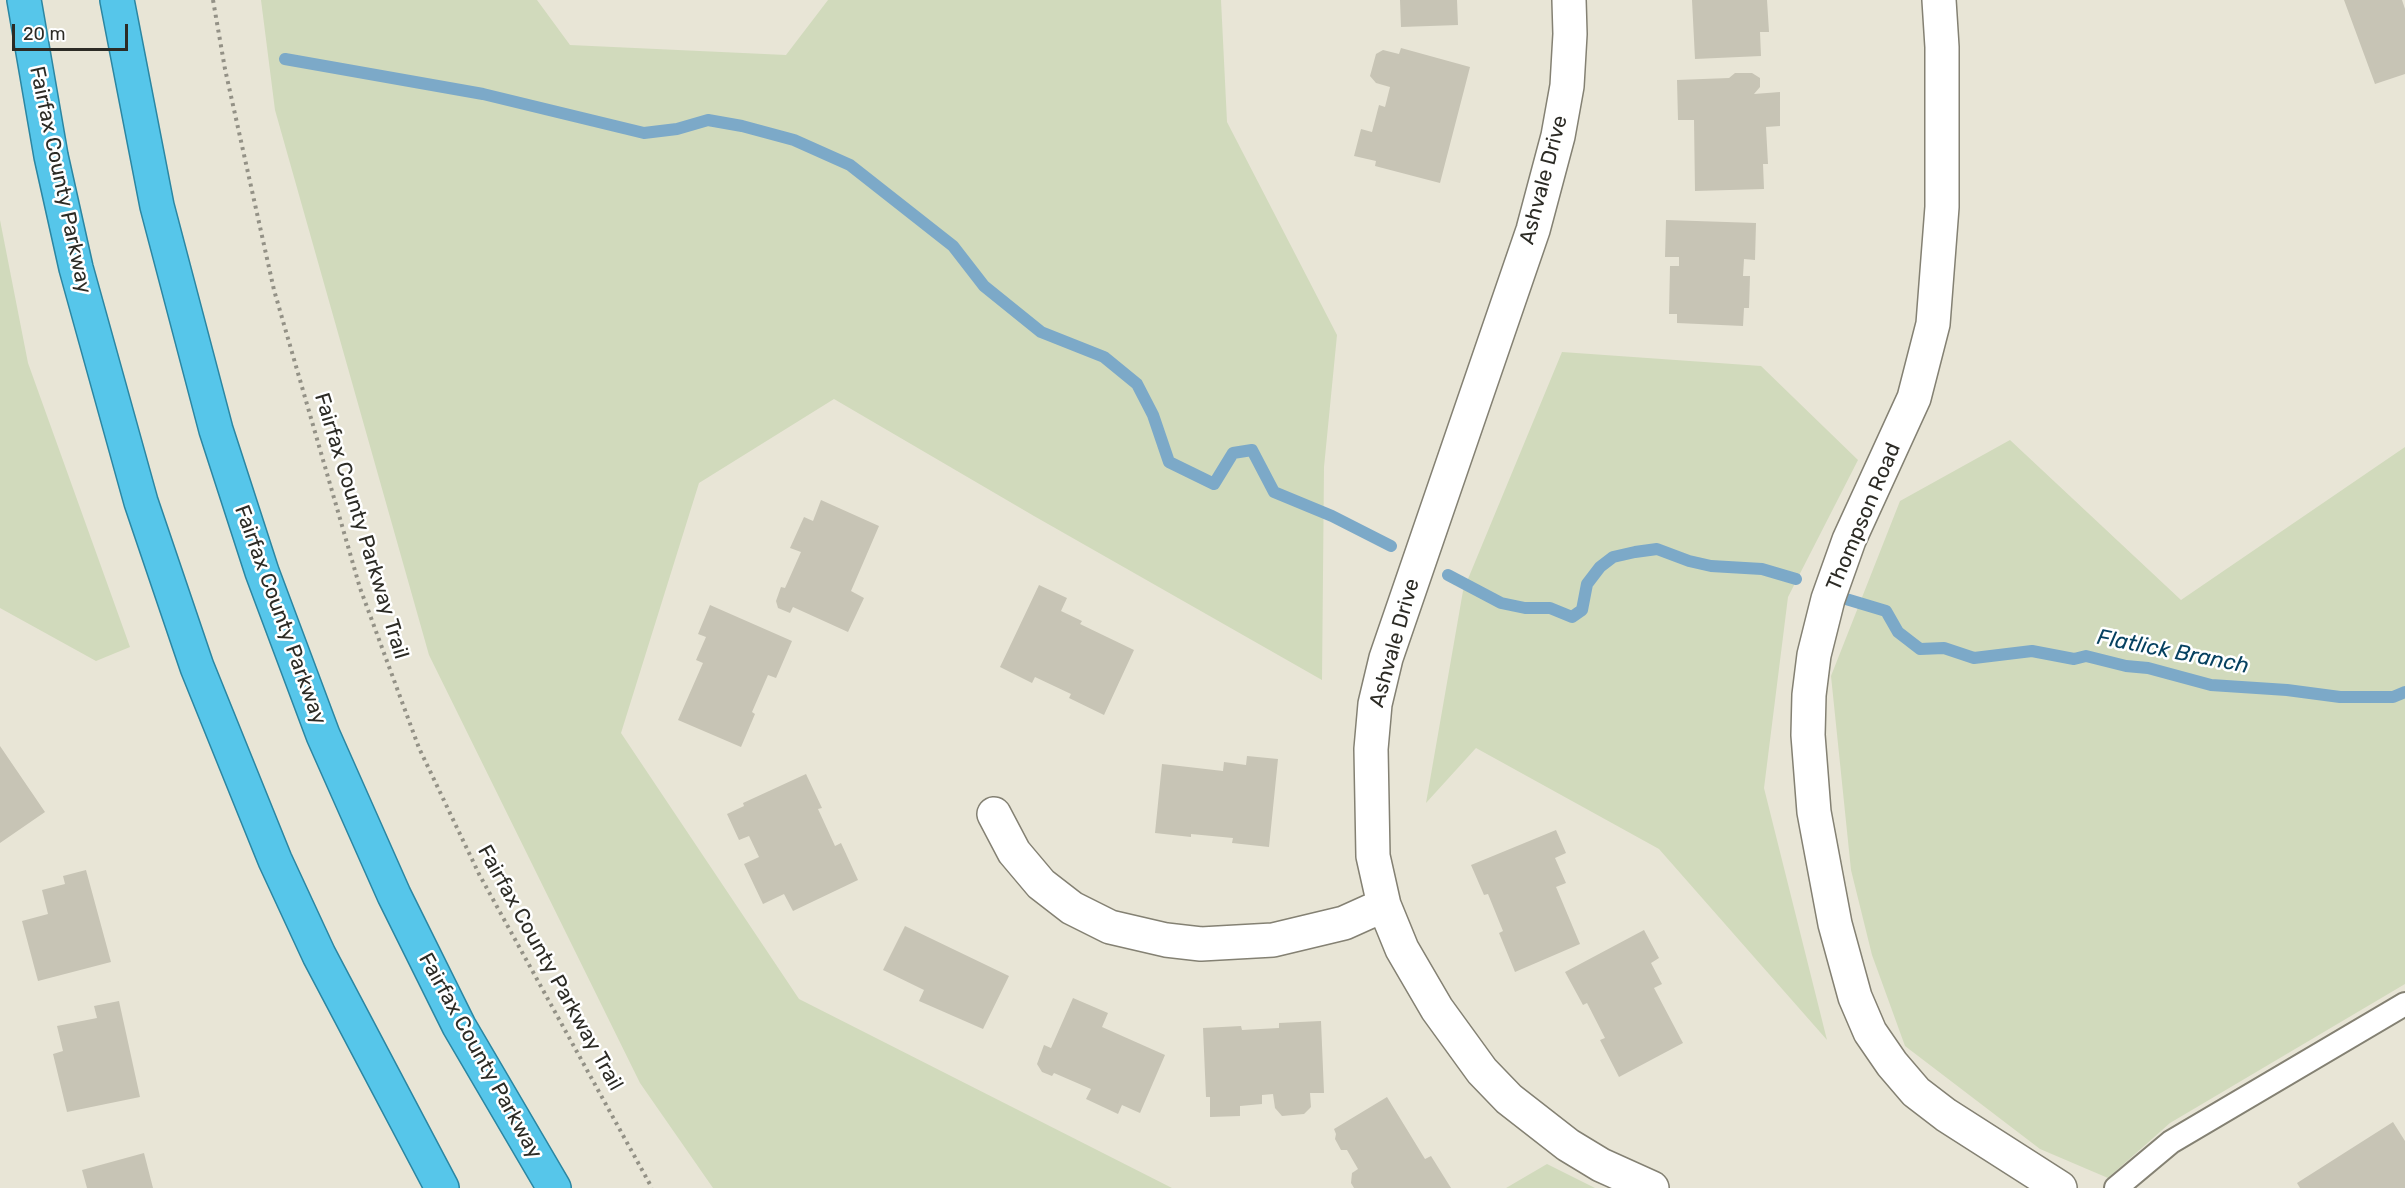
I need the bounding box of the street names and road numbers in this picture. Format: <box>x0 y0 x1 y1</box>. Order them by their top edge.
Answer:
street label: Fairfax County Parkway <box>24 64 96 296</box>
street label: Ashvale Drive <box>1515 113 1573 247</box>
street label: Fairfax County Parkway Trail <box>308 390 414 662</box>
street label: Thompson Road <box>1822 439 1906 595</box>
street label: Fairfax County Parkway <box>229 502 331 728</box>
street label: Ashvale Drive <box>1365 576 1425 710</box>
street label: Fairfax County Parkway Trail <box>472 841 628 1095</box>
street label: Fairfax County Parkway <box>413 949 547 1163</box>

